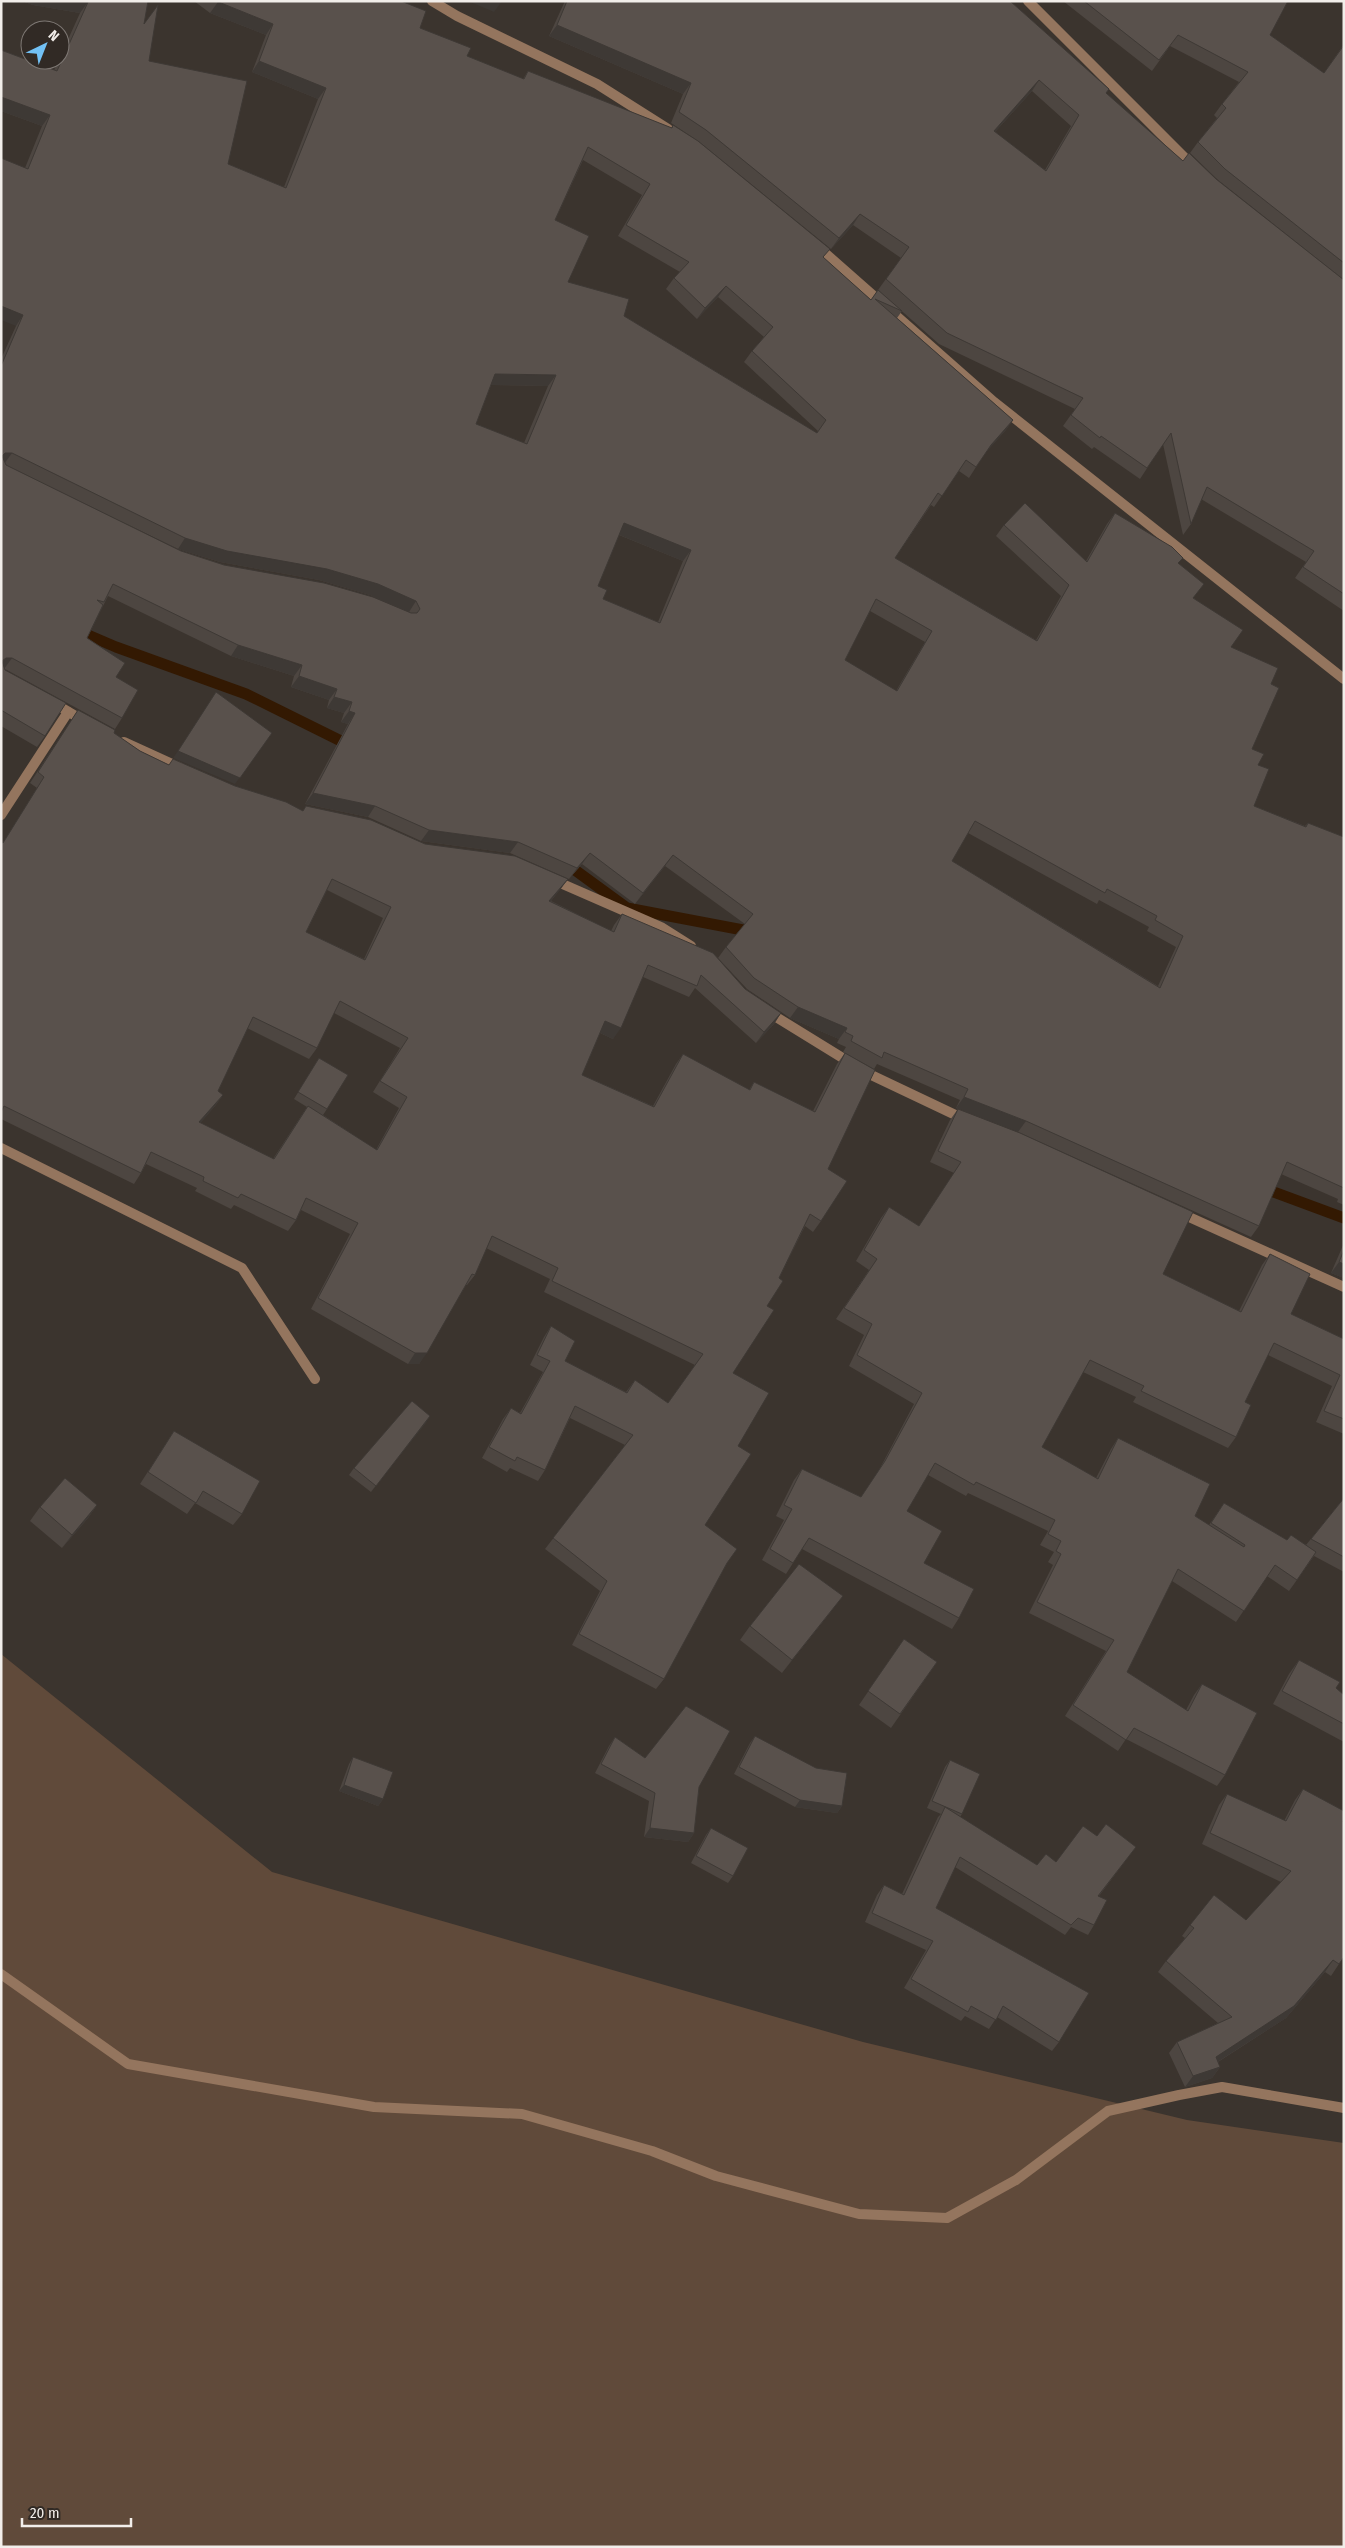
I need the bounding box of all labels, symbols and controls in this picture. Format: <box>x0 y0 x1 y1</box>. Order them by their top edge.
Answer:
north arrow <box>20 20 70 70</box>
text: N <box>45 27 62 45</box>
scale bar <box>22 2496 131 2528</box>
text: 20 m <box>30 2504 60 2522</box>

